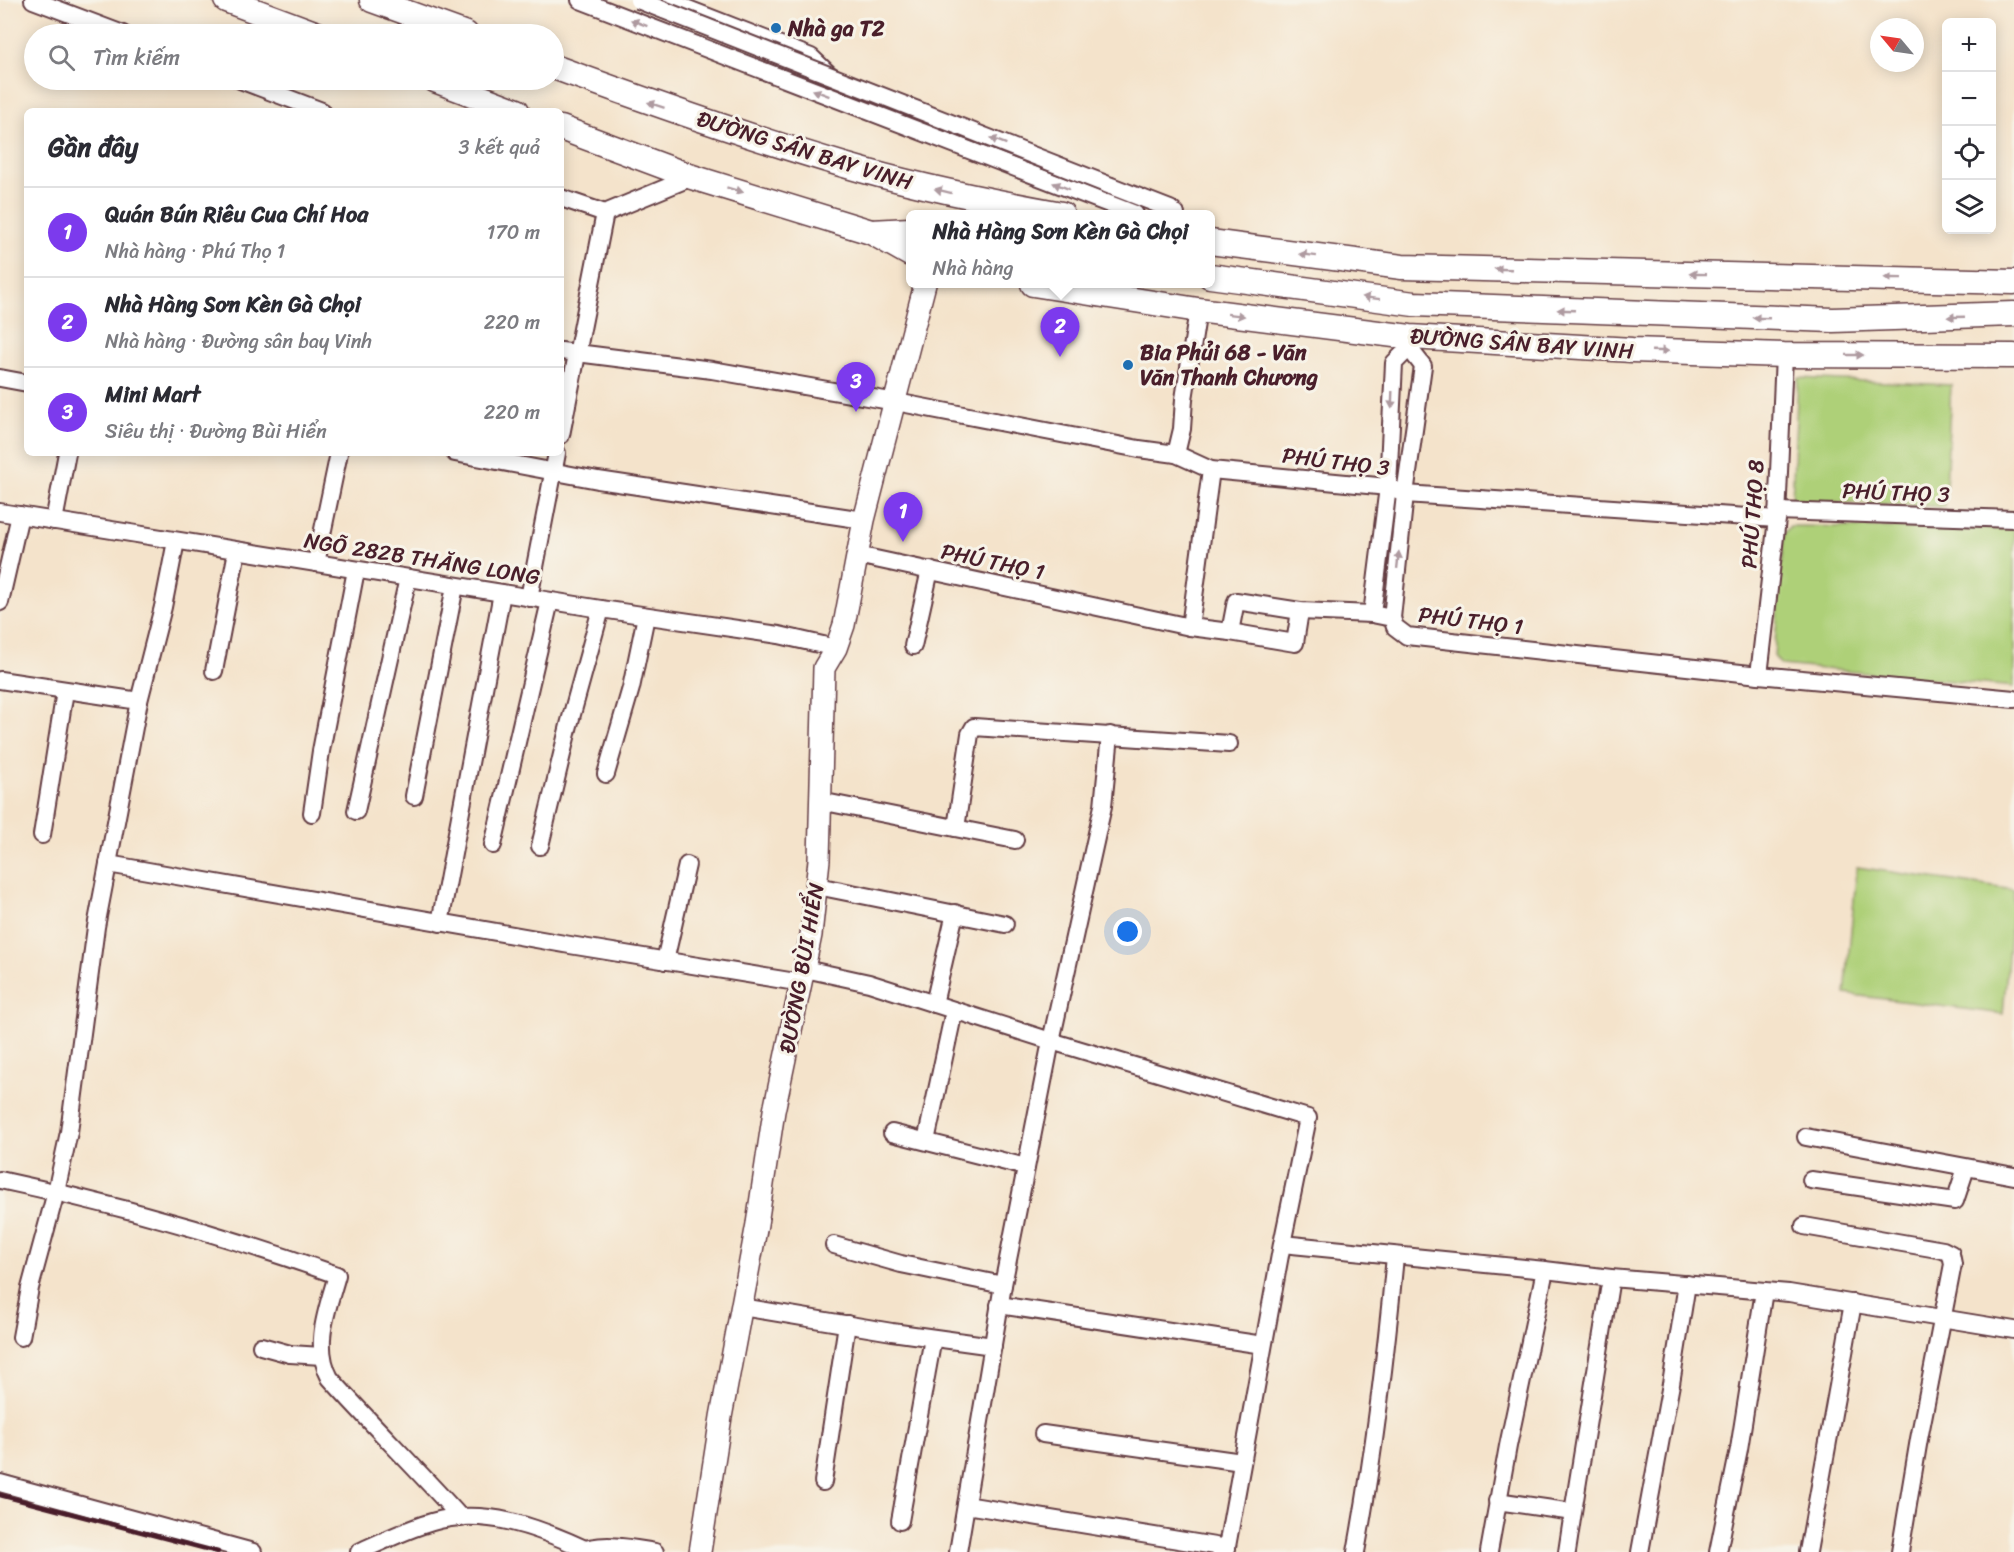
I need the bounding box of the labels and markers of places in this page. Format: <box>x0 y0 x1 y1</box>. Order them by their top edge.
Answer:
place label: Nhà ga T2 <box>787 9 885 48</box>
marker: Nhà ga T2 <box>769 21 783 35</box>
pin: 2 <box>1040 308 1080 357</box>
place label: Bia Phủi 68 - Văn Văn Thanh Chương <box>1140 333 1318 397</box>
marker: Bia Phủi 68 - Văn Văn Thanh Chương <box>1121 358 1135 372</box>
pin: 3 <box>836 362 876 412</box>
pin: 1 <box>884 492 922 542</box>

